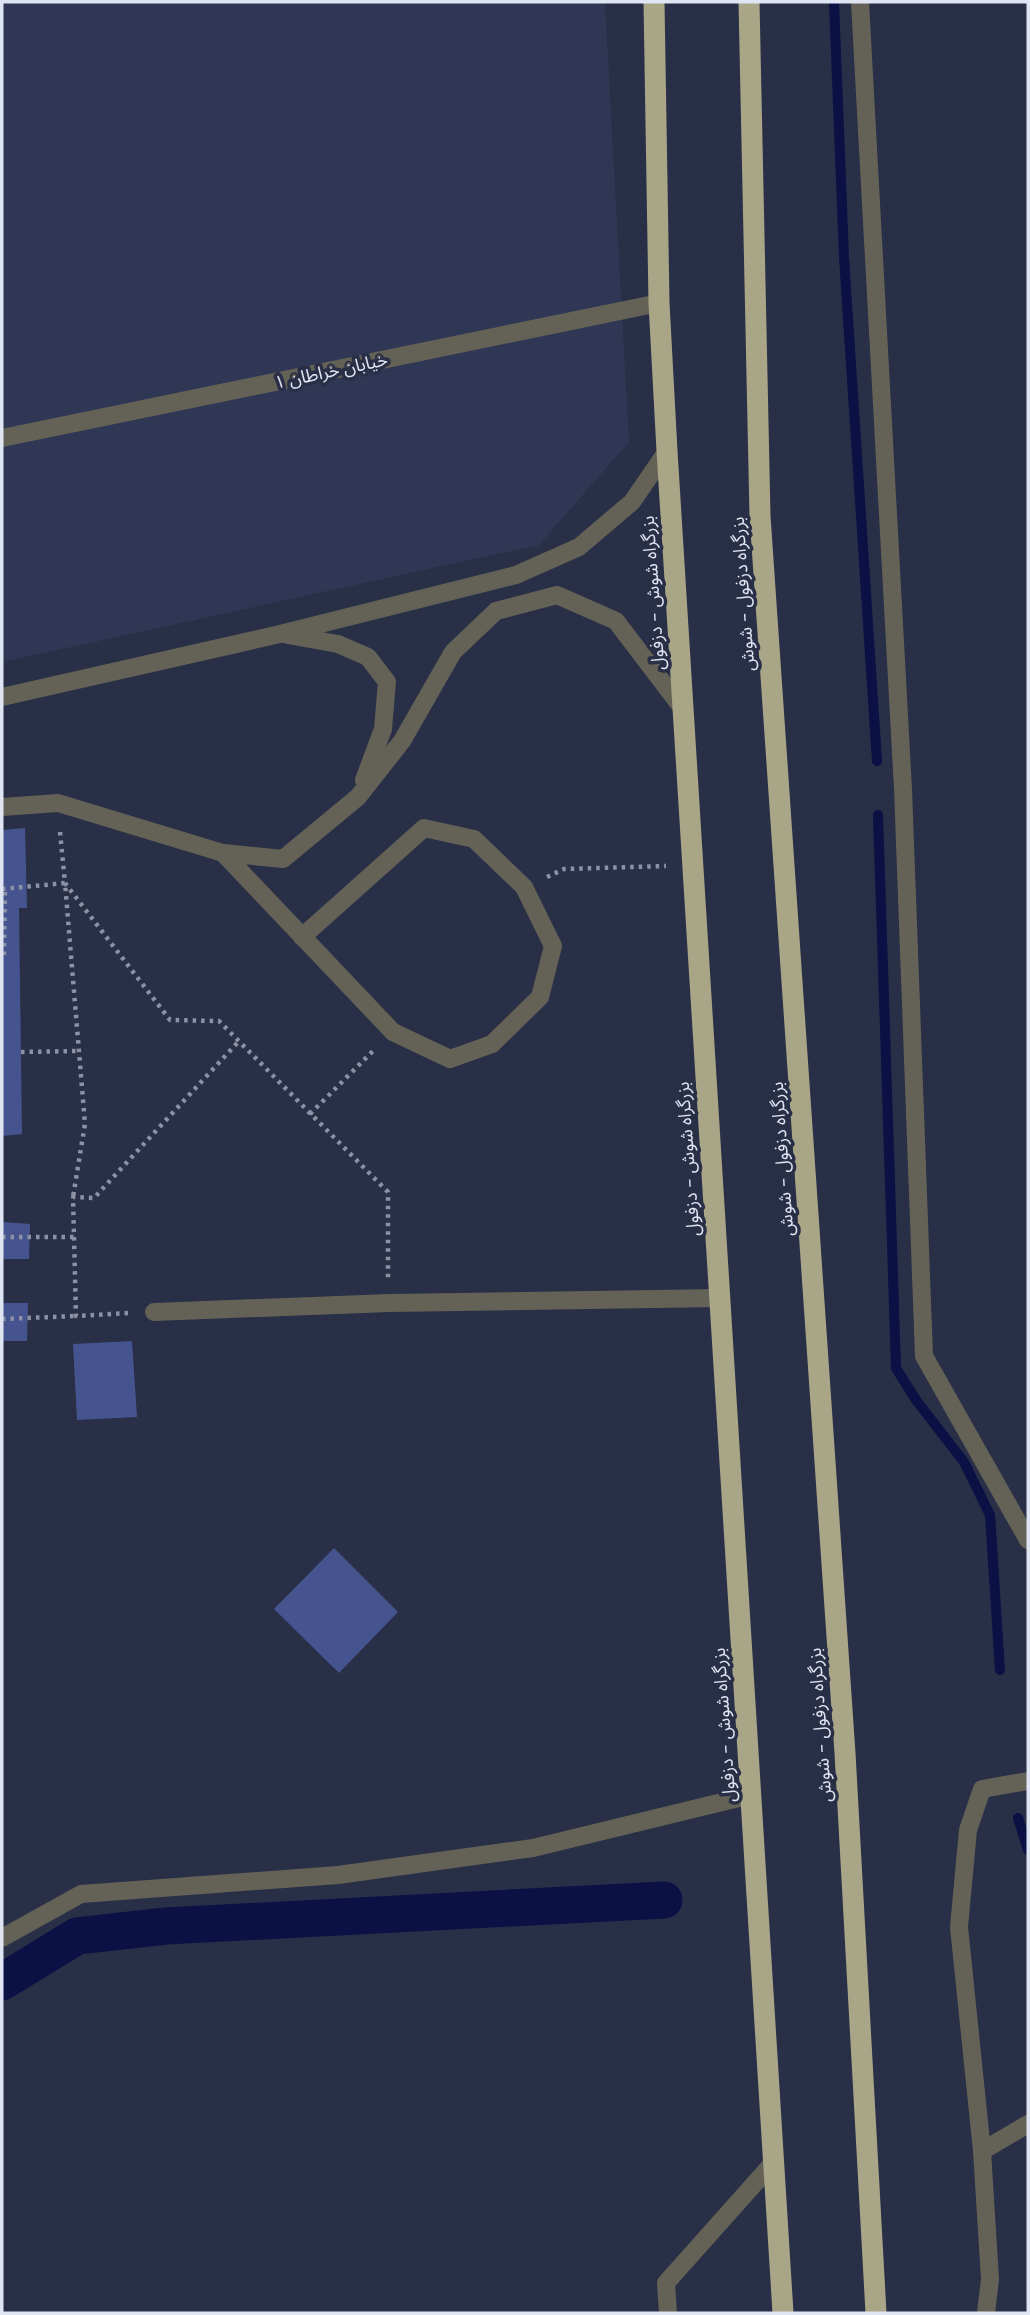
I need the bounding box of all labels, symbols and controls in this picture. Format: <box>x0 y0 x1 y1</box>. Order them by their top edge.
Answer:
street label: خیابان خراطان ۱ <box>272 347 390 394</box>
street label: بزرگراه شوش - دزفول <box>636 515 669 671</box>
street label: بزرگراه دزفول - شوش <box>726 516 759 672</box>
street label: بزرگراه شوش - دزفول <box>671 1081 704 1237</box>
street label: بزرگراه دزفول - شوش <box>765 1081 798 1237</box>
street label: بزرگراه شوش - دزفول <box>707 1647 740 1803</box>
street label: بزرگراه دزفول - شوش <box>803 1647 836 1803</box>

